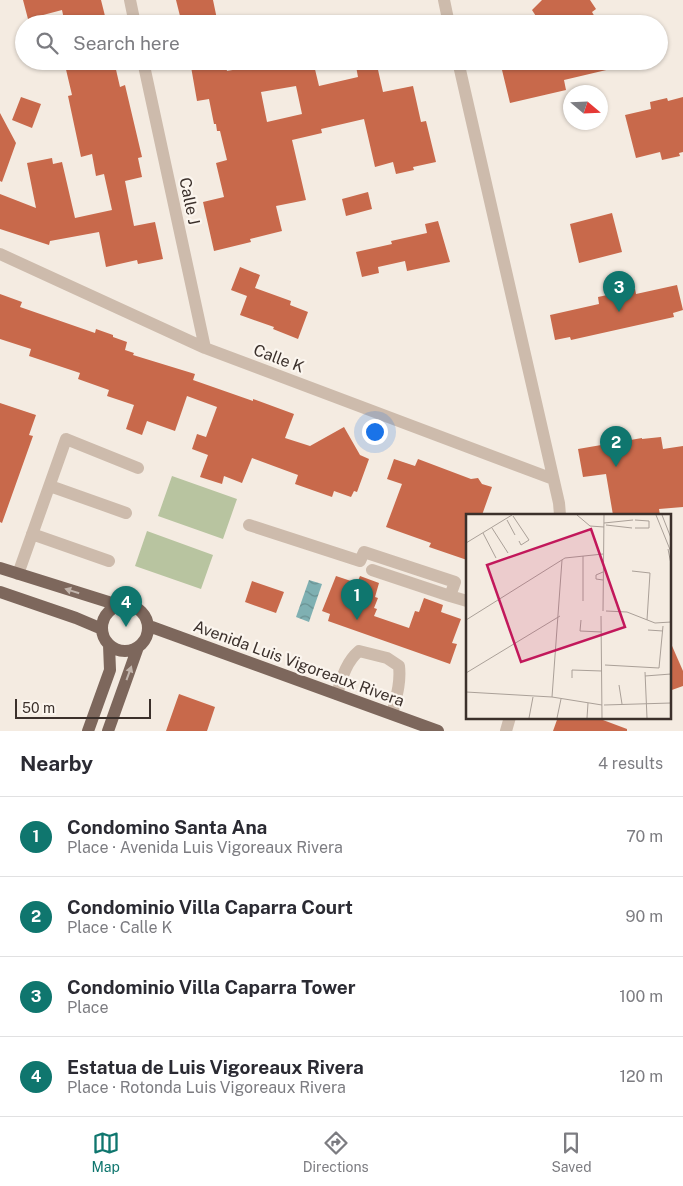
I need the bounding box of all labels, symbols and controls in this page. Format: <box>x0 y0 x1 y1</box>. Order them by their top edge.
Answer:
search box <box>15 15 668 70</box>
icon: search <box>33 29 61 57</box>
text: Search here <box>73 32 180 54</box>
north arrow <box>563 85 608 130</box>
street label: Calle J <box>175 176 204 226</box>
pin: 3 <box>603 271 635 312</box>
street label: Calle K <box>251 340 307 377</box>
your location <box>362 419 388 445</box>
pin: 2 <box>600 426 632 467</box>
inset map <box>466 514 670 718</box>
pin: 1 <box>341 579 373 620</box>
one-way arrow <box>64 586 79 594</box>
pin: 4 <box>110 586 142 627</box>
street label: Avenida Luis Vigoreaux Rivera <box>191 616 407 711</box>
one-way arrow <box>125 665 133 680</box>
scale bar <box>15 696 151 719</box>
text: 50 m <box>22 700 55 716</box>
text: Nearby <box>20 751 93 776</box>
text: 4 results <box>598 754 663 773</box>
text: Condomino Santa Ana <box>67 816 267 838</box>
text: 1 <box>33 827 39 846</box>
text: 70 m <box>626 827 663 846</box>
text: Place · Avenida Luis Vigoreaux Rivera <box>67 838 343 857</box>
text: Condominio Villa Caparra Court <box>67 896 353 918</box>
text: 2 <box>31 907 41 926</box>
text: 90 m <box>626 907 663 926</box>
text: Place · Calle K <box>67 918 172 937</box>
text: Condominio Villa Caparra Tower <box>67 976 356 998</box>
text: 3 <box>31 987 41 1006</box>
text: 100 m <box>619 987 663 1006</box>
text: Place <box>67 998 109 1017</box>
text: Estatua de Luis Vigoreaux Rivera <box>67 1056 364 1078</box>
text: 4 <box>31 1067 41 1086</box>
text: 120 m <box>619 1067 663 1086</box>
text: Place · Rotonda Luis Vigoreaux Rivera <box>67 1078 346 1097</box>
tab: Map <box>91 1129 120 1175</box>
tab: Directions <box>303 1129 369 1175</box>
tab: Saved <box>551 1129 592 1175</box>

